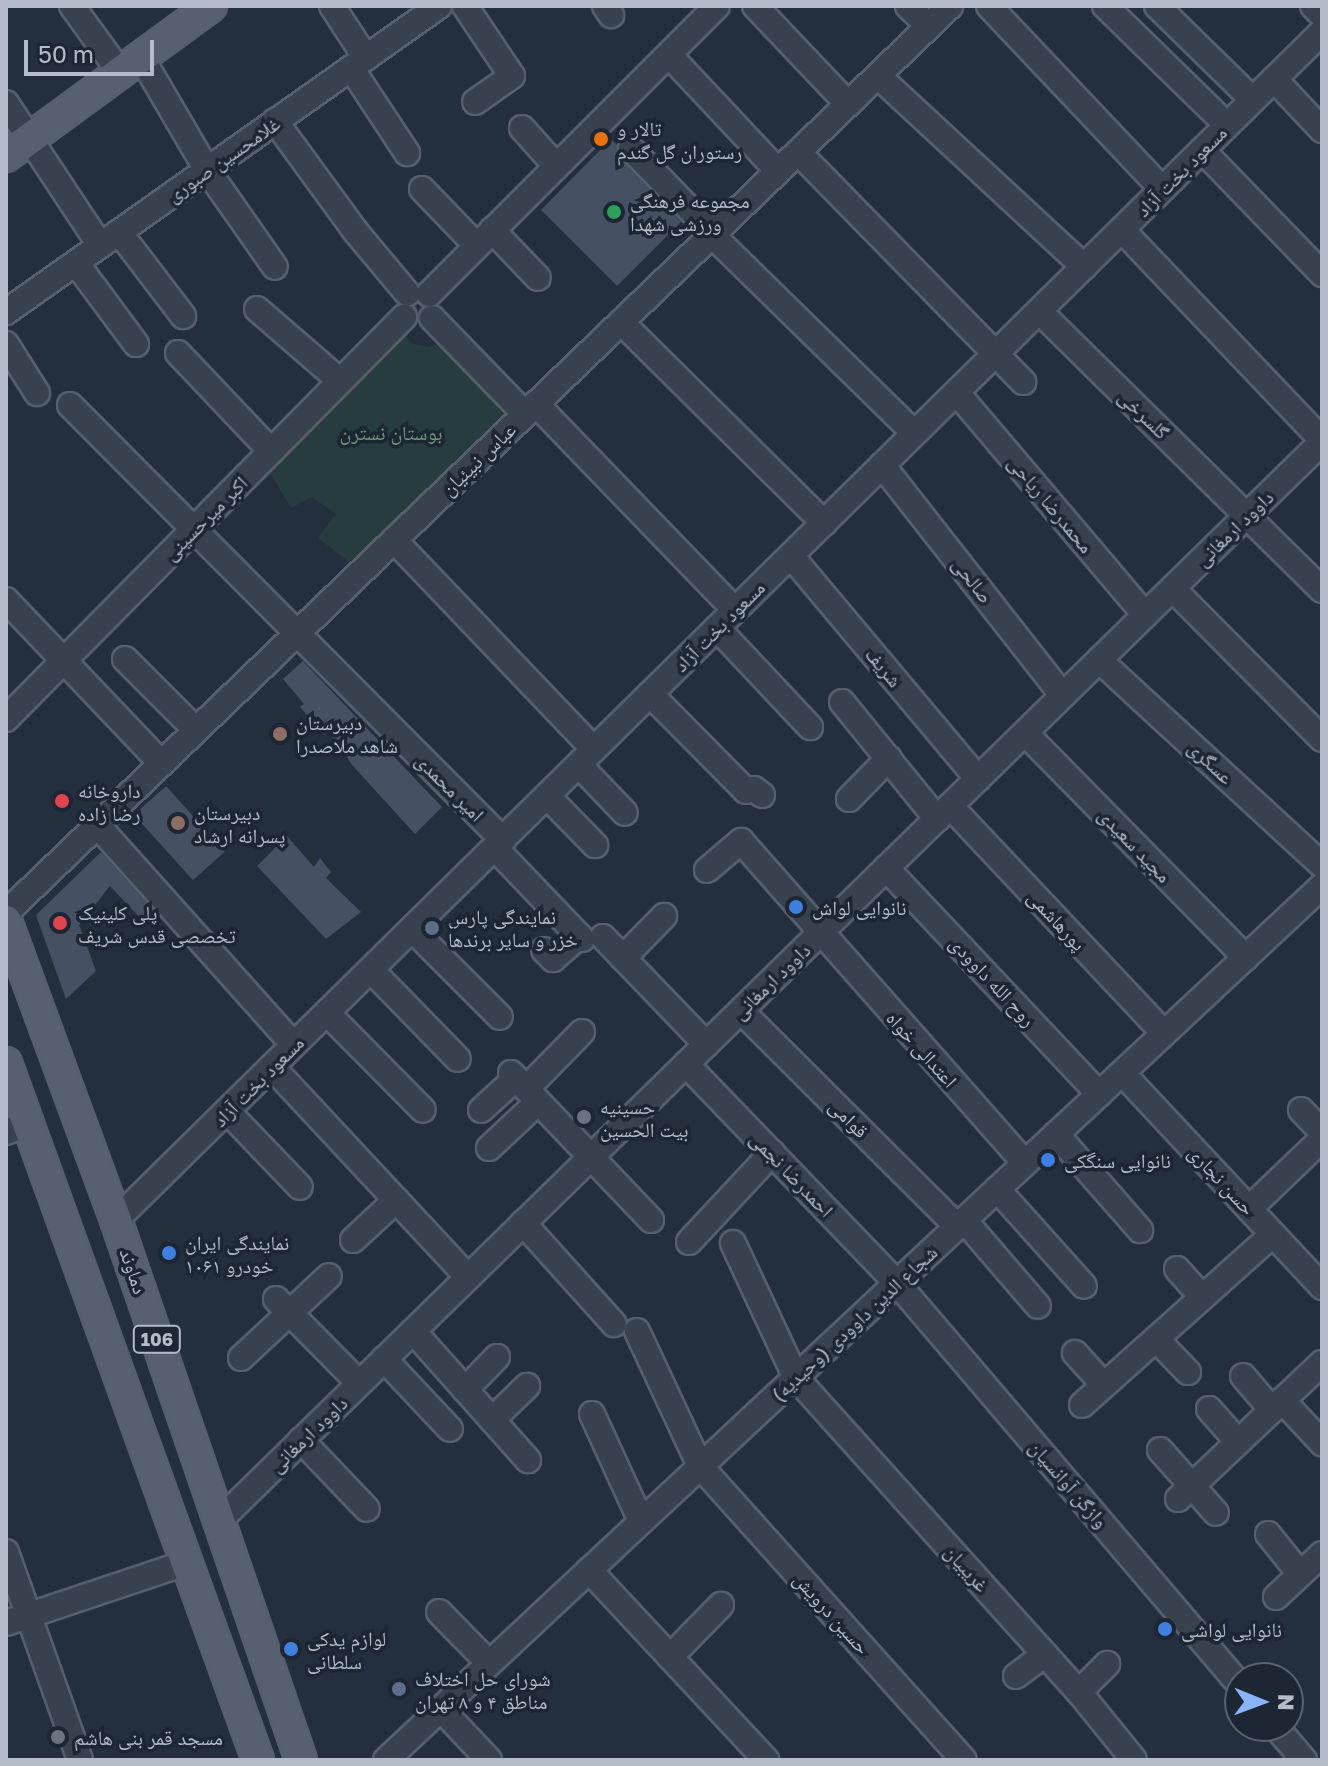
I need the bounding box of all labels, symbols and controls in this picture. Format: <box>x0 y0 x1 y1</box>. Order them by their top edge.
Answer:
scale bar <box>28 24 158 74</box>
text: 50 m <box>38 39 94 68</box>
street label: غلامحسین صبوری <box>162 111 284 207</box>
place label: تالار و رستوران گل گندم <box>617 116 742 163</box>
street label: مسعود بخت آزاد <box>1130 120 1232 222</box>
marker: تالار و رستوران گل گندم <box>592 130 610 148</box>
place label: مجموعه فرهنگی ورزشی شهدا <box>630 188 750 235</box>
marker: مجموعه فرهنگی ورزشی شهدا <box>605 203 623 221</box>
street label: گلسرخی <box>1114 384 1174 444</box>
street label: عباس نبیئیان <box>436 418 520 500</box>
park label: بوستان نسترن <box>340 420 442 444</box>
street label: محمدرضا ریاحی <box>1003 450 1099 558</box>
street label: اکبر میرحسینی <box>158 471 252 565</box>
street label: داوود ارمغانی <box>1190 485 1278 571</box>
street label: صالحی <box>948 552 998 608</box>
street label: مسعود بخت آزاد <box>668 575 770 677</box>
street label: شریف <box>861 642 907 692</box>
place label: دبیرستان شاهد ملاصدرا <box>296 710 398 757</box>
marker: دبیرستان شاهد ملاصدرا <box>271 725 289 743</box>
street label: عسگری <box>1183 735 1239 789</box>
street label: امیر محمدی <box>411 748 489 826</box>
place label: داروخانه رضا زاده <box>78 778 140 825</box>
marker: داروخانه رضا زاده <box>53 792 71 810</box>
place label: دبیرستان پسرانه ارشاد <box>194 800 285 847</box>
street label: مجید سعیدی <box>1094 803 1176 887</box>
marker: دبیرستان پسرانه ارشاد <box>169 814 187 832</box>
street label: پورهاشمی <box>1023 885 1091 955</box>
place label: نانوایی لواش <box>812 895 906 919</box>
marker: نانوایی لواش <box>787 898 805 916</box>
place label: پلی کلینیک تخصصی قدس شریف <box>78 900 236 947</box>
place label: نمایندگی پارس خزر و سایر برندها <box>448 904 578 951</box>
marker: پلی کلینیک تخصصی قدس شریف <box>49 912 71 934</box>
marker: نمایندگی پارس خزر و سایر برندها <box>423 919 441 937</box>
street label: روح الله داوودی <box>945 931 1041 1031</box>
street label: داوود ارمغانی <box>727 938 815 1024</box>
street label: اعتدالی خواه <box>882 1006 962 1092</box>
street label: مسعود بخت آزاد <box>207 1030 309 1132</box>
street label: قوامی <box>824 1093 874 1143</box>
place label: حسینیه بیت الحسین <box>600 1094 689 1141</box>
marker: حسینیه بیت الحسین <box>575 1108 593 1126</box>
street label: احمدرضا نجمی <box>745 1126 839 1222</box>
street label: حسن نجاری <box>1184 1140 1260 1220</box>
place label: نانوایی سنگکی <box>1064 1148 1171 1172</box>
marker: نانوایی سنگکی <box>1039 1151 1057 1169</box>
place label: نمایندگی ایران خودرو ۱۰۶۱ <box>185 1230 289 1277</box>
street label: شجاع الدین داوودی (وحیدیه) <box>766 1240 942 1406</box>
marker: نمایندگی ایران خودرو ۱۰۶۱ <box>160 1244 178 1262</box>
street label: دماوند <box>115 1245 153 1297</box>
road number: 106 <box>131 1325 183 1353</box>
street label: داوود ارمغانی <box>264 1391 352 1477</box>
street label: وازگن آوانسیان <box>1024 1435 1114 1533</box>
street label: غریبیان <box>940 1540 994 1596</box>
street label: حسین درویش <box>789 1567 875 1659</box>
place label: نانوایی لواشی <box>1181 1617 1282 1641</box>
marker: نانوایی لواشی <box>1156 1620 1174 1638</box>
place label: لوازم یدکی سلطانی <box>307 1626 386 1673</box>
marker: لوازم یدکی سلطانی <box>282 1640 300 1658</box>
north arrow <box>1224 1662 1304 1742</box>
place label: شورای حل اختلاف مناطق ۴ و ۸ تهران <box>415 1666 551 1713</box>
marker: شورای حل اختلاف مناطق ۴ و ۸ تهران <box>390 1680 408 1698</box>
text: N <box>1273 1694 1300 1711</box>
place label: مسجد قمر بنی هاشم <box>74 1725 223 1749</box>
marker: مسجد قمر بنی هاشم <box>49 1728 67 1746</box>

